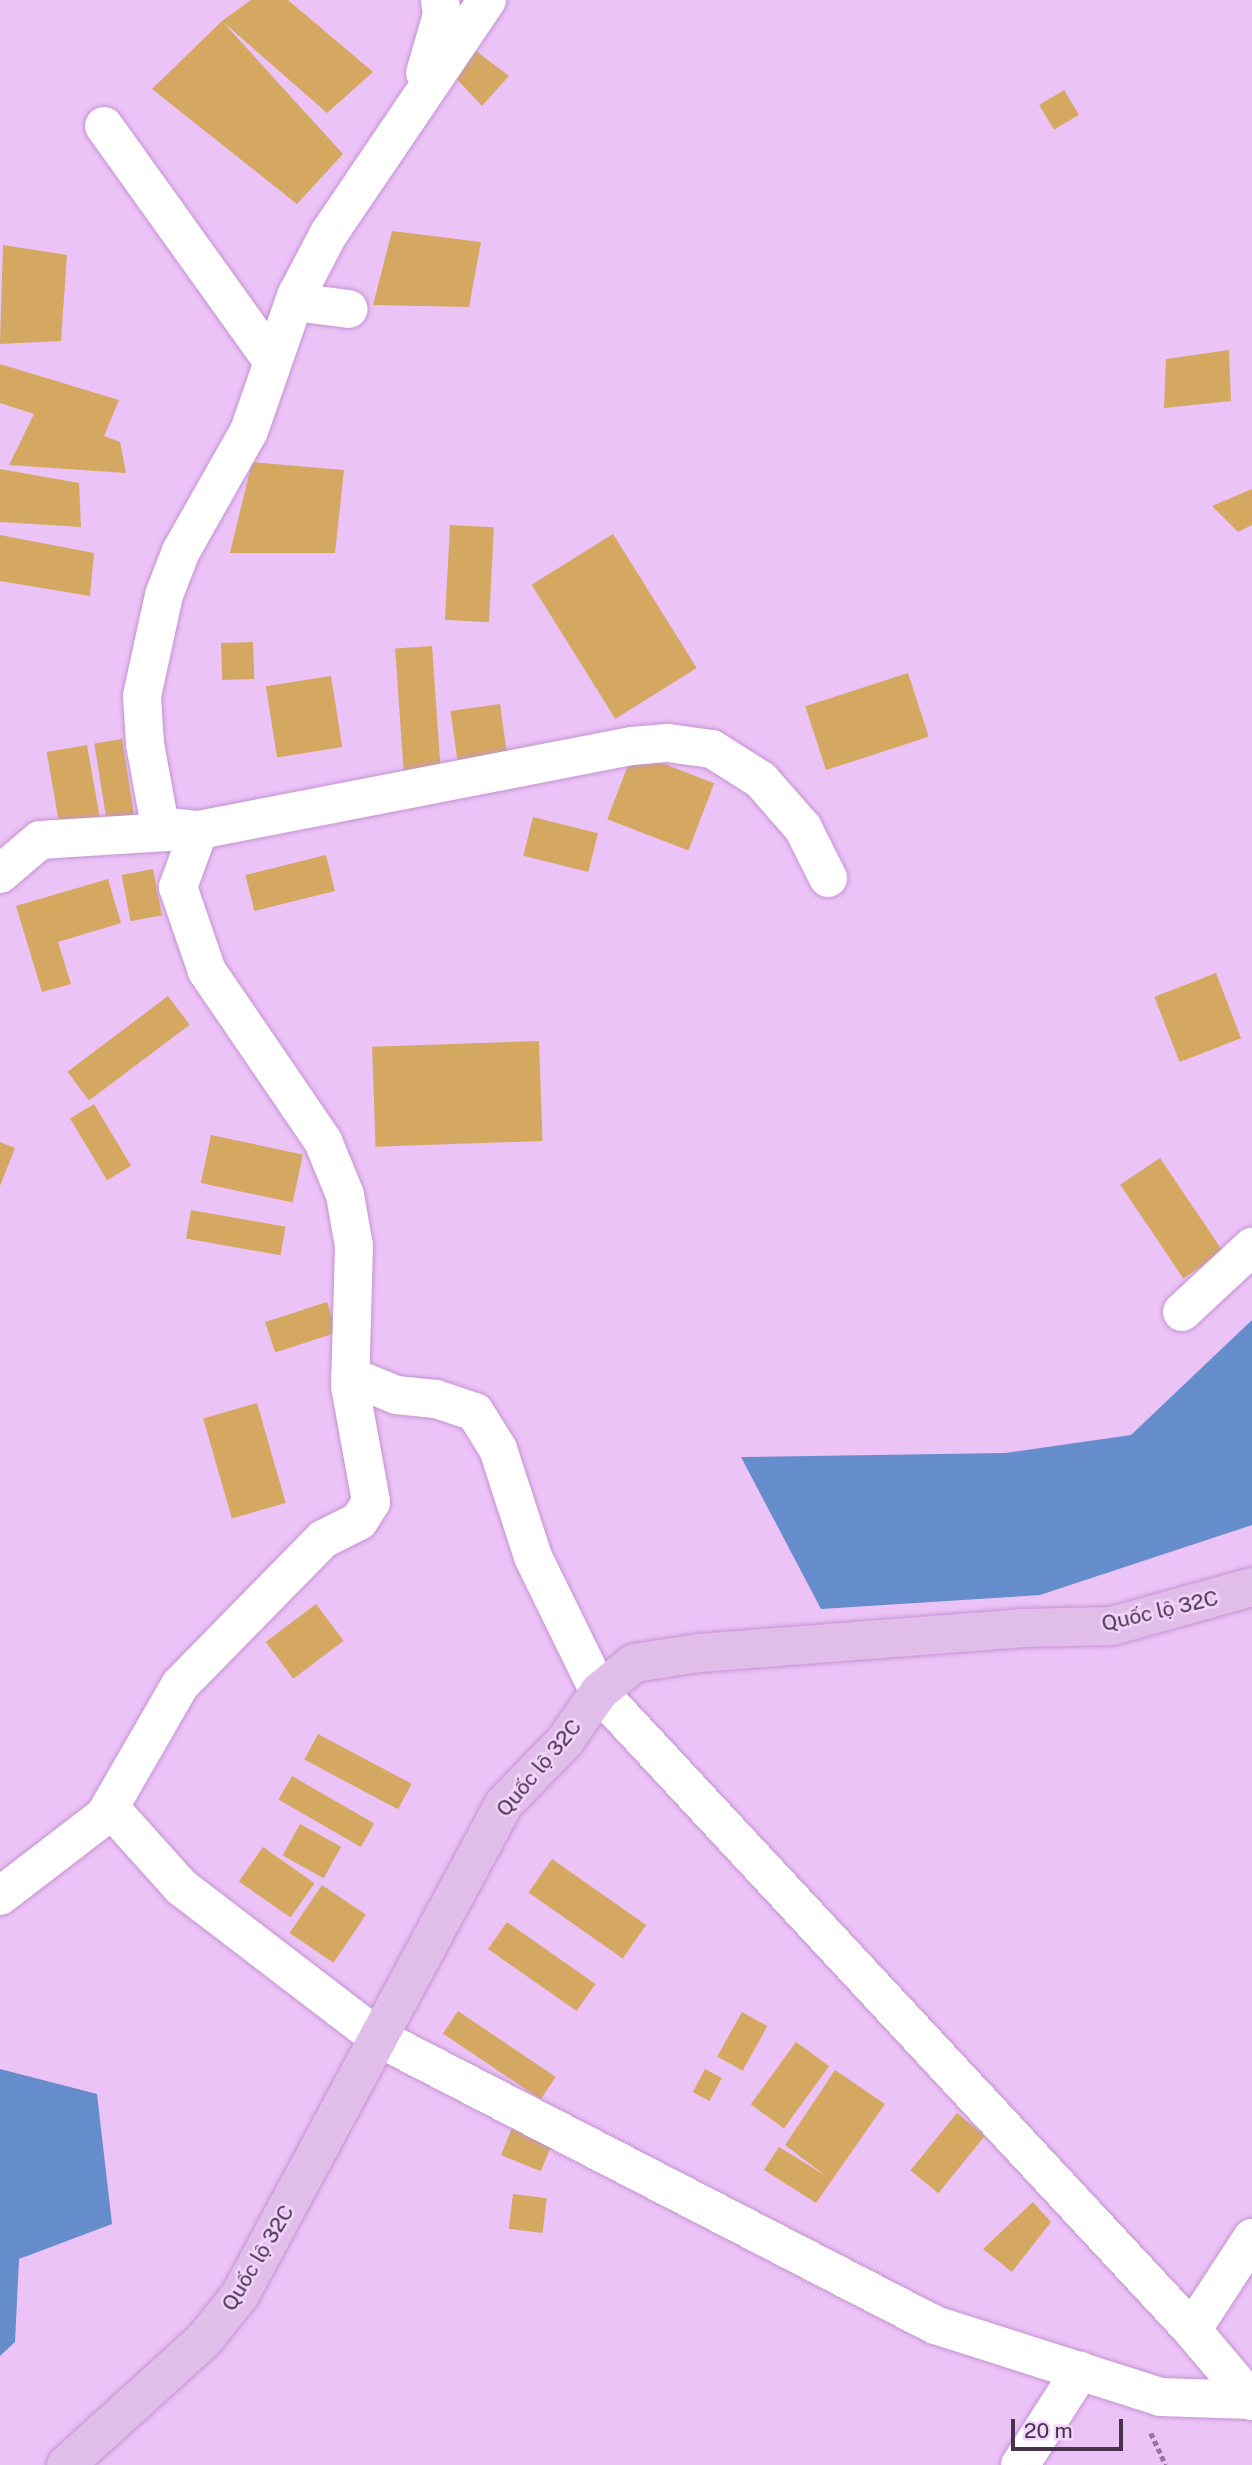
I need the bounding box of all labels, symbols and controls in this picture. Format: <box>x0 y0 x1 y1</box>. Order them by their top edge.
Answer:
street label: Quốc lộ 32C <box>1099 1585 1221 1637</box>
street label: Quốc lộ 32C <box>491 1714 587 1822</box>
street label: Quốc lộ 32C <box>216 2200 300 2316</box>
scale bar <box>1014 2406 1126 2450</box>
text: 20 m <box>1024 2418 1073 2443</box>

